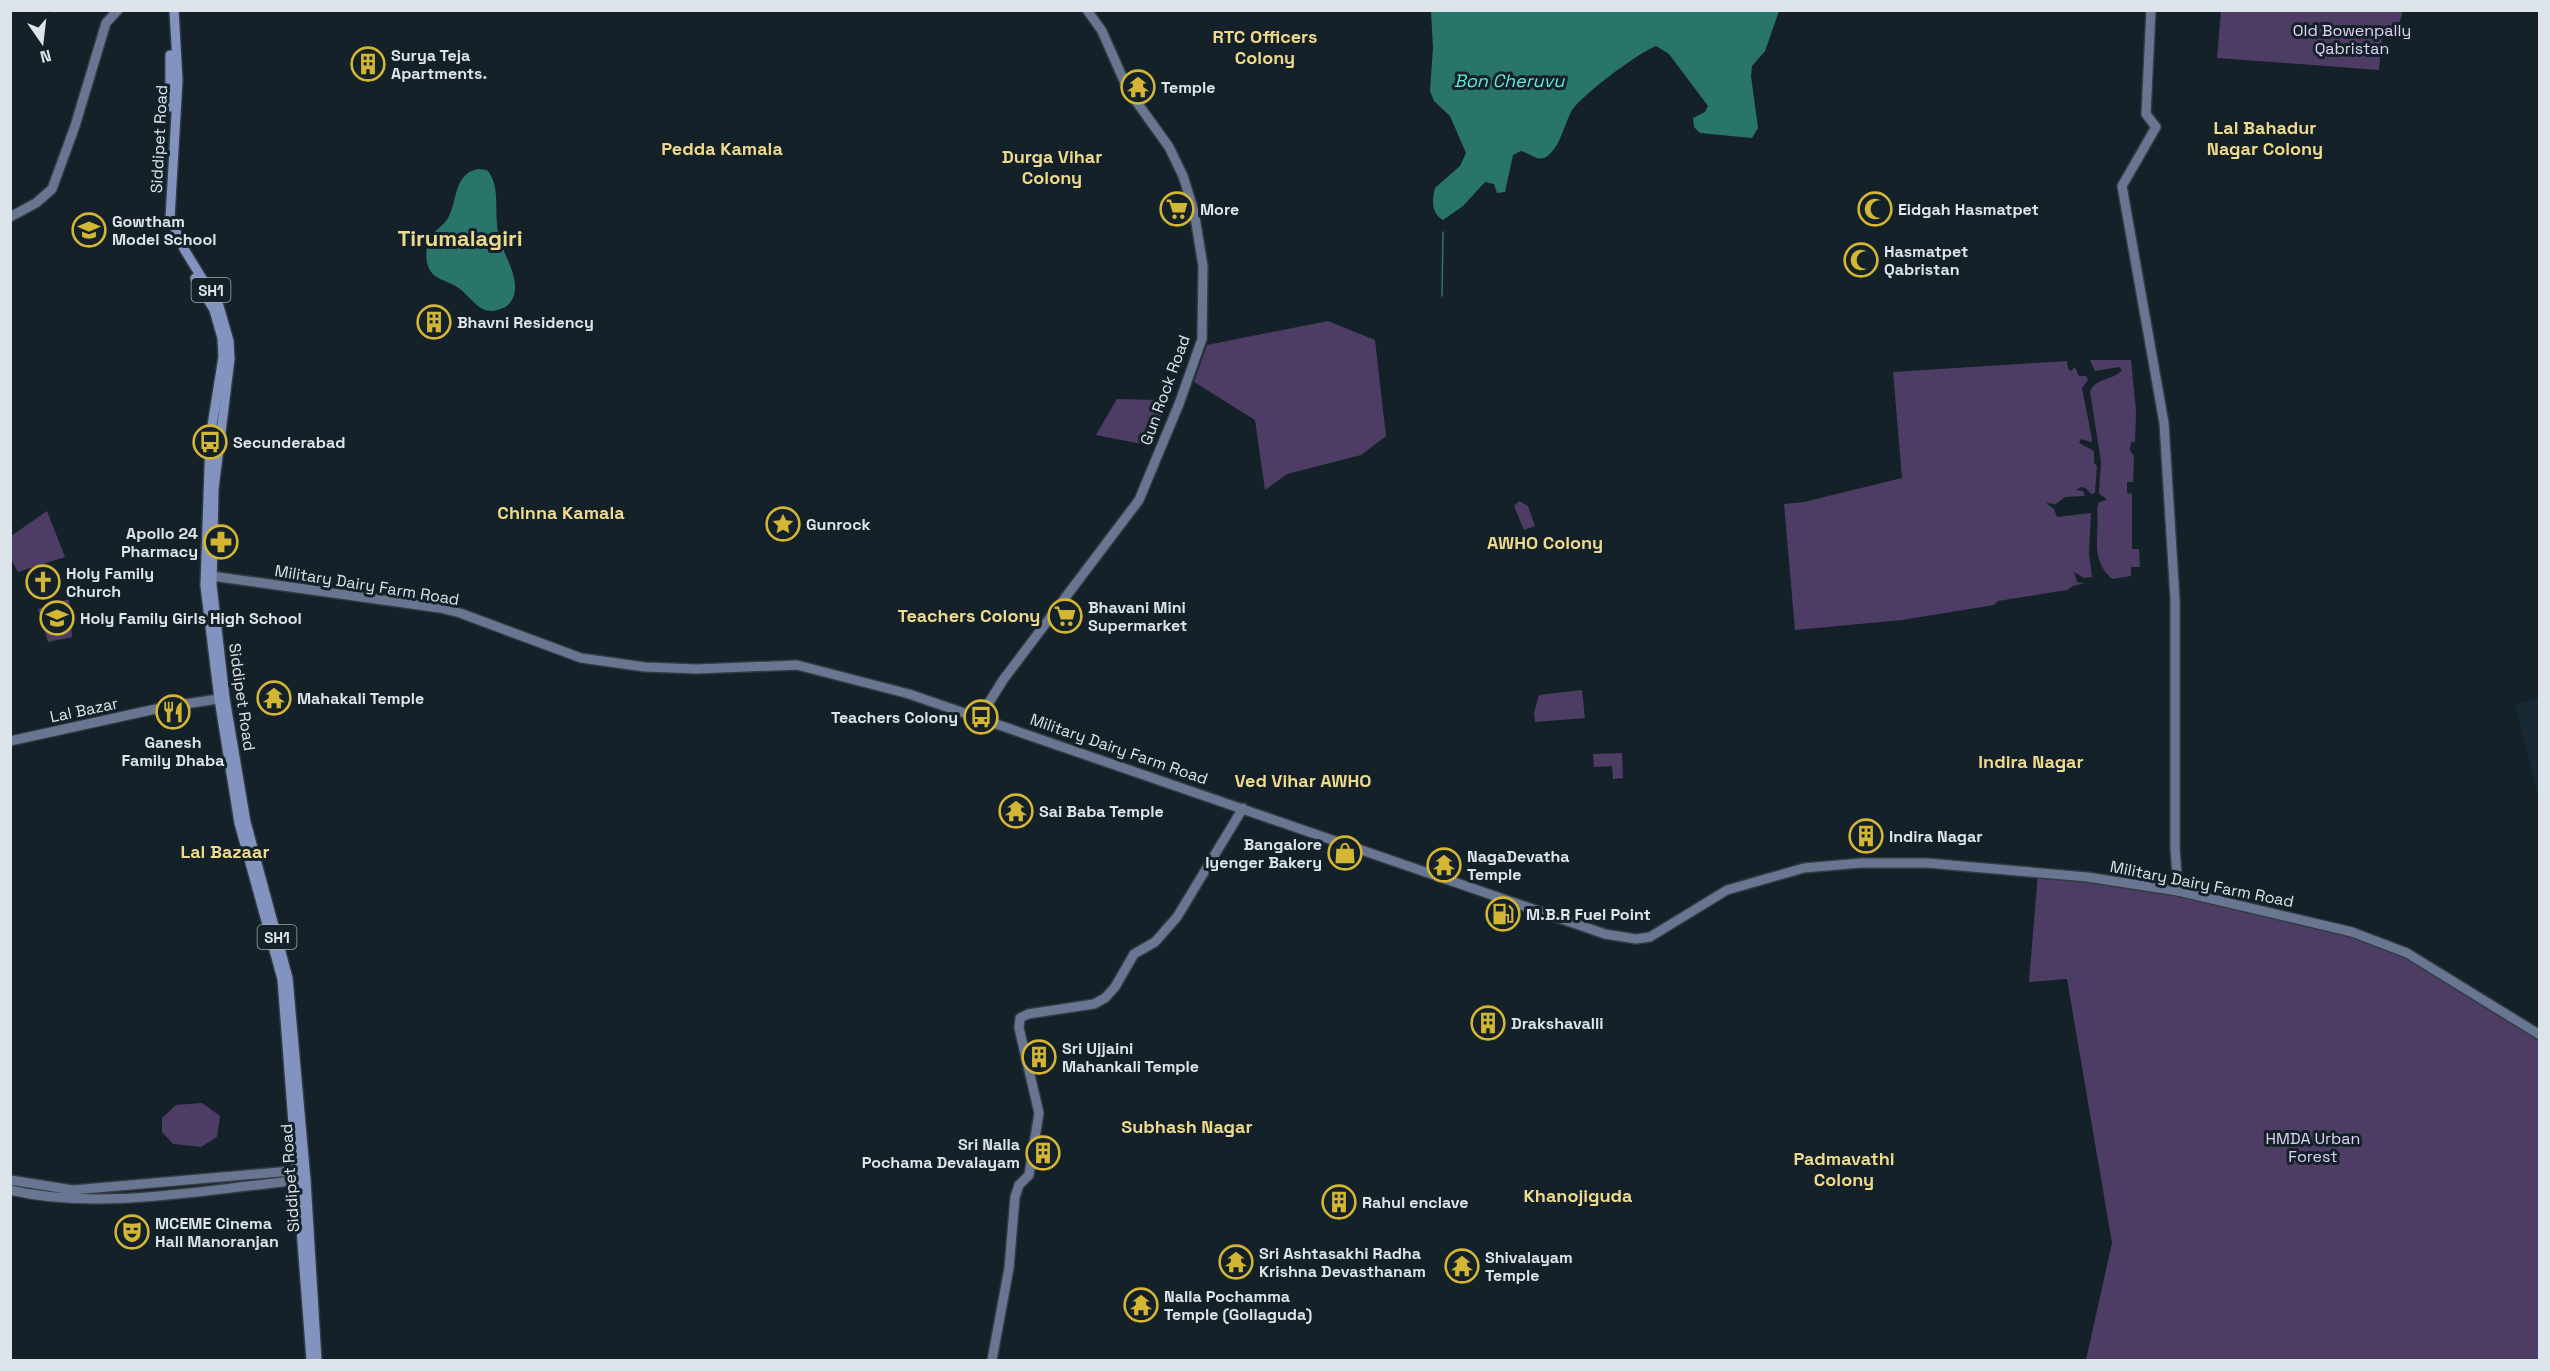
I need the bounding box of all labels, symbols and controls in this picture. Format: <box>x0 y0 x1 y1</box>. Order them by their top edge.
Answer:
north arrow <box>12 12 72 72</box>
park label: Old Bowenpally Qabristan <box>2293 20 2411 59</box>
district label: RTC Officers Colony <box>1213 25 1317 69</box>
text: N <box>38 45 53 68</box>
place label: Surya Teja Apartments. <box>391 45 487 84</box>
building icon: Surya Teja Apartments. <box>350 46 386 82</box>
temple icon: Temple <box>1120 69 1156 105</box>
water label: Bon Cheruvu <box>1454 69 1565 92</box>
place label: Temple <box>1161 77 1216 98</box>
street label: Siddipet Road <box>146 84 172 194</box>
district label: Lal Bahadur Nagar Colony <box>2207 116 2323 160</box>
district label: Pedda Kamala <box>661 137 783 160</box>
district label: Durga Vihar Colony <box>1002 145 1102 189</box>
supermarket icon: More <box>1159 191 1195 227</box>
mosque icon: Eidgah Hasmatpet <box>1857 191 1893 227</box>
place label: More <box>1200 199 1239 220</box>
place label: Eidgah Hasmatpet <box>1898 199 2039 220</box>
place label: Gowtham Model School <box>112 211 216 250</box>
school or university icon: Gowtham Model School <box>71 212 107 248</box>
district label: Tirumalagiri <box>397 224 523 252</box>
place label: Hasmatpet Qabristan <box>1884 241 1968 280</box>
mosque icon: Hasmatpet Qabristan <box>1843 242 1879 278</box>
road number: SH1 <box>192 278 230 302</box>
building icon: Bhavni Residency <box>416 304 452 340</box>
place label: Bhavni Residency <box>457 312 594 333</box>
street label: Gun Rock Road <box>1135 332 1195 448</box>
bus stop icon: Secunderabad <box>192 424 228 460</box>
place label: Secunderabad <box>233 432 345 453</box>
district label: Chinna Kamala <box>497 501 625 524</box>
place icon: Gunrock <box>765 506 801 542</box>
place label: Gunrock <box>806 514 871 535</box>
place label: Apollo 24 Pharmacy <box>121 523 198 562</box>
pharmacy icon: Apollo 24 Pharmacy <box>203 524 239 560</box>
district label: AWHO Colony <box>1487 531 1603 554</box>
street label: Military Dairy Farm Road <box>273 560 461 610</box>
place label: Holy Family Church <box>66 563 154 602</box>
church icon: Holy Family Church <box>25 564 61 600</box>
place label: Bhavani Mini Supermarket <box>1088 597 1187 636</box>
supermarket icon: Bhavani Mini Supermarket <box>1047 598 1083 634</box>
school or university icon: Holy Family Girls High School <box>39 600 75 636</box>
district label: Teachers Colony <box>898 604 1040 627</box>
place label: Holy Family Girls High School <box>80 608 302 629</box>
street label: Siddipet Road <box>224 642 260 752</box>
temple icon: Mahakali Temple <box>256 680 292 716</box>
place label: Mahakali Temple <box>297 688 424 709</box>
street label: Lal Bazar <box>48 693 120 727</box>
restaurant icon: Ganesh Family Dhaba <box>155 694 191 730</box>
bus stop icon: Teachers Colony <box>963 699 999 735</box>
place label: Teachers Colony <box>831 707 958 728</box>
street label: Military Dairy Farm Road <box>1027 709 1211 789</box>
place label: Ganesh Family Dhaba <box>122 732 224 771</box>
district label: Indira Nagar <box>1978 750 2084 773</box>
district label: Ved Vihar AWHO <box>1235 769 1371 792</box>
temple icon: Sai Baba Temple <box>998 793 1034 829</box>
place label: Sai Baba Temple <box>1039 801 1164 822</box>
building icon: Indira Nagar <box>1848 818 1884 854</box>
place label: Indira Nagar <box>1889 826 1983 847</box>
place label: Bangalore Iyenger Bakery <box>1205 834 1322 873</box>
shop icon: Bangalore Iyenger Bakery <box>1327 835 1363 871</box>
district label: Lal Bazaar <box>180 840 270 863</box>
place label: NagaDevatha Temple <box>1467 846 1570 885</box>
temple icon: NagaDevatha Temple <box>1426 847 1462 883</box>
street label: Military Dairy Farm Road <box>2108 856 2296 912</box>
fuel station icon: M.B.R Fuel Point <box>1485 896 1521 932</box>
place label: M.B.R Fuel Point <box>1526 904 1651 925</box>
road number: SH1 <box>258 925 296 949</box>
building icon: Drakshavalli <box>1470 1005 1506 1041</box>
place label: Drakshavalli <box>1511 1013 1603 1034</box>
place label: Sri Ujjaini Mahankali Temple <box>1062 1038 1199 1077</box>
building icon: Sri Ujjaini Mahankali Temple <box>1021 1039 1057 1075</box>
district label: Subhash Nagar <box>1121 1115 1253 1138</box>
street label: Siddipet Road <box>276 1123 304 1233</box>
park label: HMDA Urban Forest <box>2266 1128 2360 1167</box>
place label: Sri Nalla Pochama Devalayam <box>862 1134 1020 1173</box>
building icon: Sri Nalla Pochama Devalayam <box>1025 1135 1061 1171</box>
district label: Padmavathi Colony <box>1793 1147 1895 1191</box>
building icon: Rahul enclave <box>1321 1184 1357 1220</box>
district label: Khanojiguda <box>1524 1184 1633 1207</box>
place label: Rahul enclave <box>1362 1192 1469 1213</box>
place label: MCEME Cinema Hall Manoranjan <box>155 1213 279 1252</box>
theatre icon: MCEME Cinema Hall Manoranjan <box>114 1214 150 1250</box>
place label: Sri Ashtasakhi Radha Krishna Devasthanam <box>1259 1243 1426 1282</box>
temple icon: Sri Ashtasakhi Radha Krishna Devasthanam <box>1218 1244 1254 1280</box>
place label: Shivalayam Temple <box>1485 1247 1573 1286</box>
temple icon: Shivalayam Temple <box>1444 1248 1480 1284</box>
place label: Nalla Pochamma Temple (Gollaguda) <box>1164 1286 1312 1325</box>
temple icon: Nalla Pochamma Temple (Gollaguda) <box>1123 1287 1159 1323</box>

